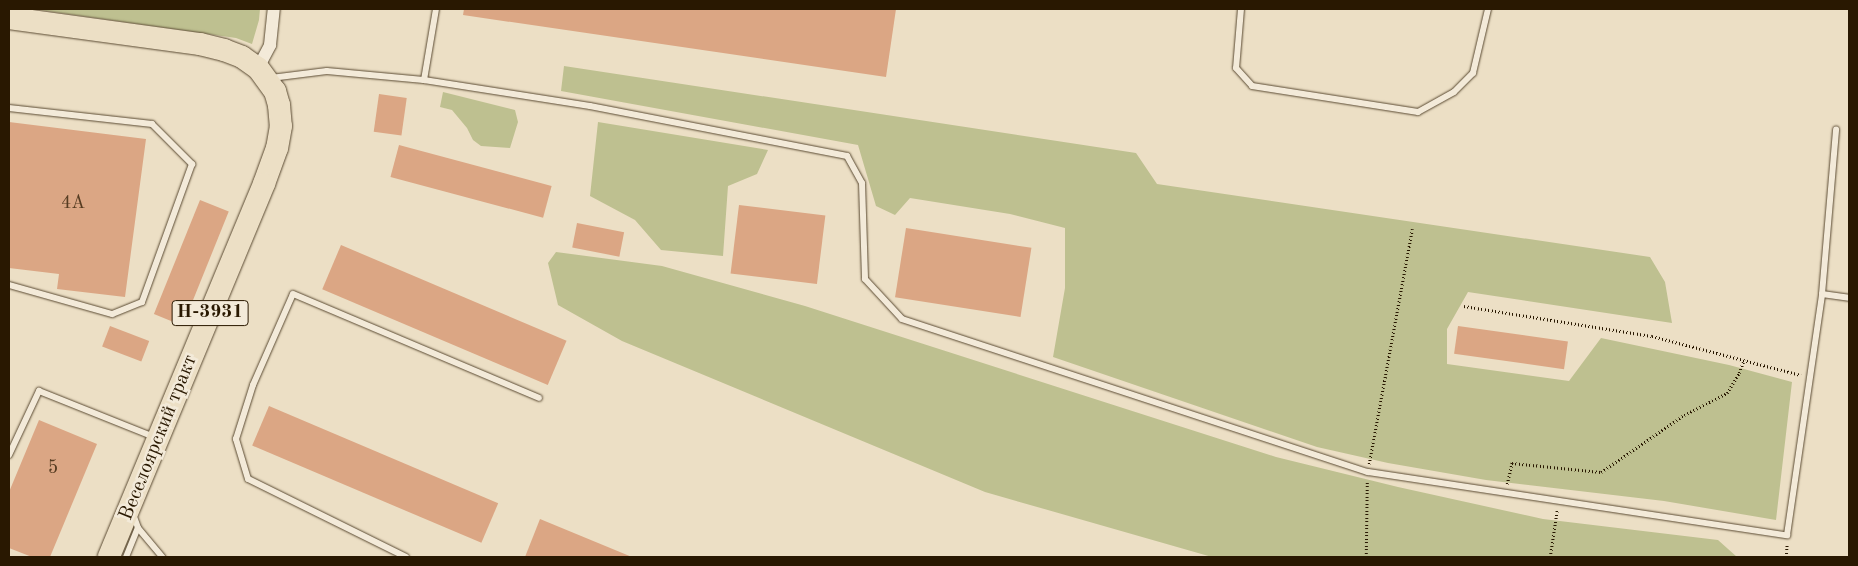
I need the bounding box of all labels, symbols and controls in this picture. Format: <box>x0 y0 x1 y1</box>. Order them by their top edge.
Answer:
house number: 4А <box>61 192 85 214</box>
road number: Н-3931 <box>171 296 249 330</box>
street label: Веселоярский тракт <box>115 352 203 524</box>
house number: 5 <box>48 457 58 479</box>

